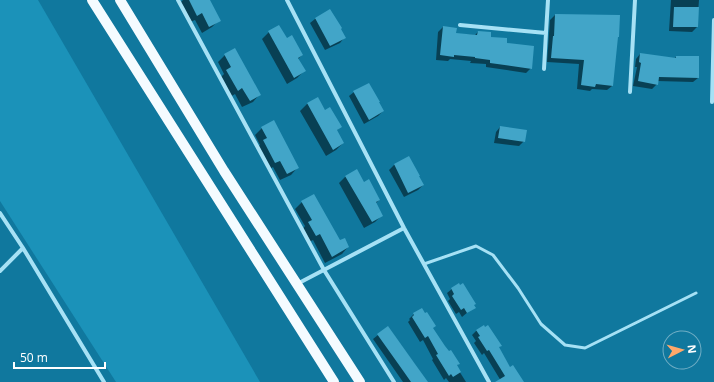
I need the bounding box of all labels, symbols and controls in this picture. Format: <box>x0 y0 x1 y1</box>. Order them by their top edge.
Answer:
north arrow <box>662 330 702 370</box>
scale bar <box>14 344 105 370</box>
text: N <box>685 344 700 354</box>
text: 50 m <box>20 349 48 366</box>

